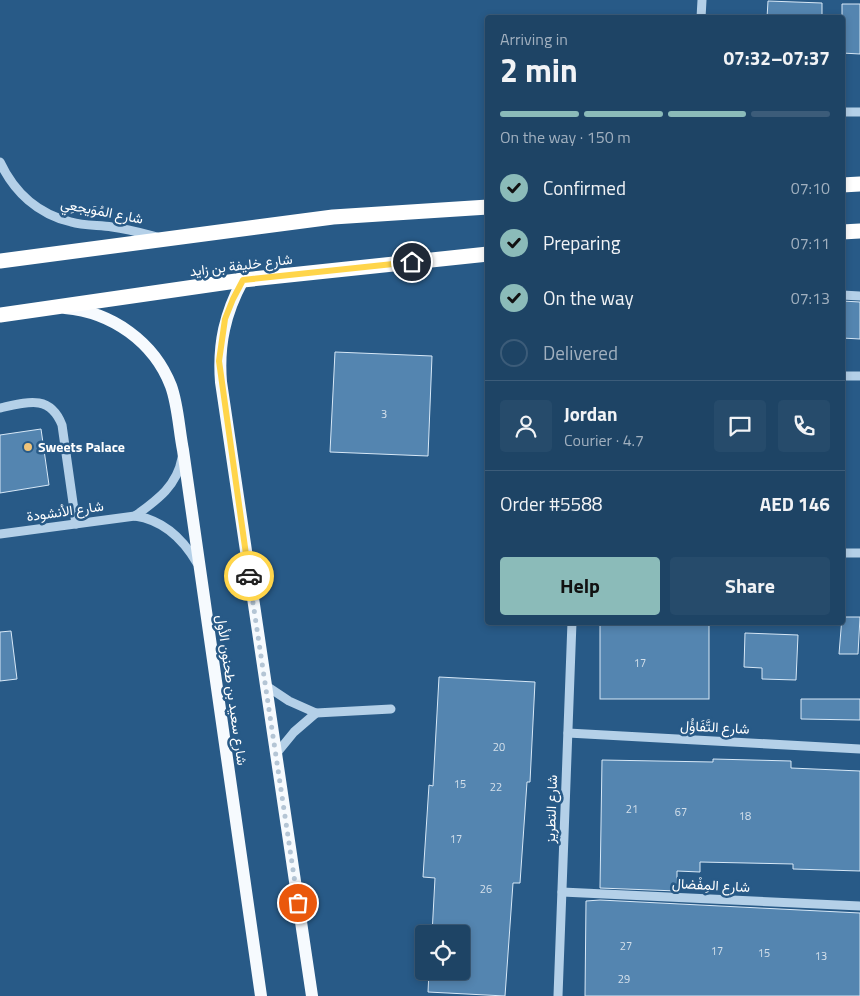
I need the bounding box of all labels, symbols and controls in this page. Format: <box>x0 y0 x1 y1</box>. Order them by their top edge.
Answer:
text: Arriving in <box>500 27 568 51</box>
text: 07:32–07:37 <box>723 43 830 72</box>
text: 2 min <box>500 46 578 94</box>
text: On the way · 150 m <box>500 125 631 149</box>
text: Confirmed <box>543 173 626 202</box>
icon: check <box>500 174 528 202</box>
text: 07:10 <box>791 176 830 200</box>
street label: شارع المُوَيجعِي <box>59 192 145 231</box>
text: Preparing <box>543 228 620 257</box>
icon: check <box>500 229 528 257</box>
text: 07:11 <box>791 231 830 255</box>
pin <box>391 241 433 283</box>
street label: شارع خليفة بن زايد <box>188 248 294 282</box>
icon: home <box>398 248 426 276</box>
text: On the way <box>543 283 634 312</box>
icon: check <box>500 284 528 312</box>
text: 07:13 <box>791 286 830 310</box>
text: Delivered <box>543 338 618 367</box>
text: Jordan <box>564 399 617 428</box>
button: person <box>500 400 552 452</box>
button: chat <box>714 400 766 452</box>
button: phone <box>778 400 830 452</box>
house number: 3 <box>381 406 387 422</box>
text: Courier · 4.7 <box>564 428 644 452</box>
place label: Sweets Palace <box>38 436 125 457</box>
marker: Sweets Palace <box>22 441 34 453</box>
text: Order #5588 <box>500 489 602 518</box>
text: AED 146 <box>760 489 830 518</box>
street label: شارع الأنشودة <box>25 495 105 527</box>
courier <box>224 551 274 601</box>
button: Help <box>500 557 660 615</box>
button: Share <box>670 557 830 615</box>
icon: car <box>235 562 263 590</box>
street label: شارع سعيد بن طحنون الأول <box>211 613 253 767</box>
house number: 17 <box>634 655 646 671</box>
street label: شارع التَّفَاؤُل <box>680 714 750 740</box>
house number: 20 <box>493 739 505 755</box>
street label: شارع التطريز <box>539 774 563 845</box>
house number: 15 <box>454 776 466 792</box>
house number: 22 <box>490 779 502 795</box>
house number: 21 <box>626 801 638 817</box>
house number: 67 <box>675 804 687 820</box>
house number: 18 <box>739 808 751 824</box>
house number: 17 <box>450 831 462 847</box>
street label: شارع المِفْضال <box>671 872 751 898</box>
house number: 26 <box>480 881 492 897</box>
pin <box>277 882 319 924</box>
icon: bag <box>284 889 312 917</box>
map controls <box>415 925 470 980</box>
button: locate <box>415 925 470 980</box>
house number: 27 <box>620 938 632 954</box>
house number: 17 <box>711 943 723 959</box>
house number: 15 <box>758 945 770 961</box>
house number: 13 <box>815 948 827 964</box>
house number: 29 <box>618 971 630 987</box>

